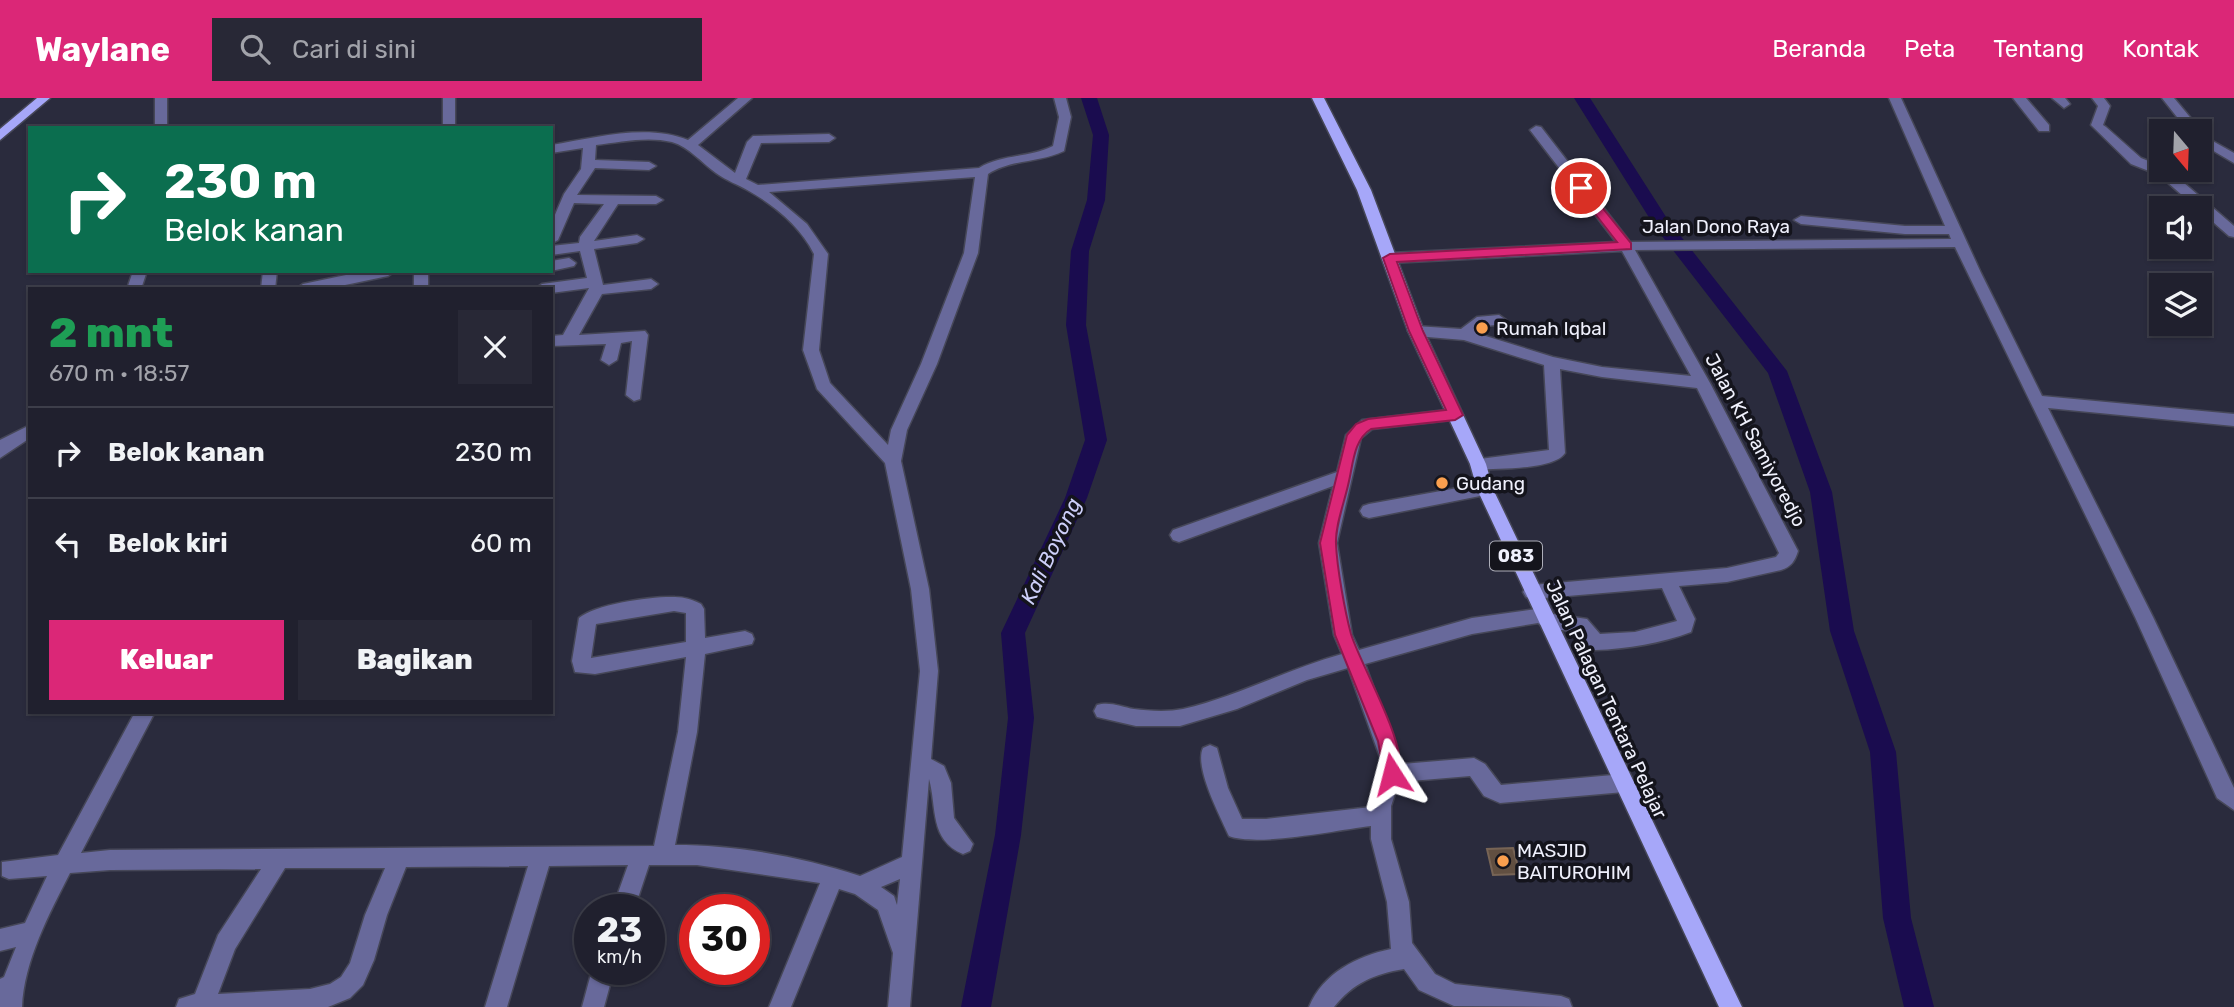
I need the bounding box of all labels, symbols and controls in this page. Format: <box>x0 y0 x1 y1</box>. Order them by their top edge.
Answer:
search box <box>212 18 702 81</box>
text: Waylane <box>35 30 170 69</box>
icon: search <box>236 30 274 68</box>
text: Cari di sini <box>292 34 416 65</box>
text: Beranda <box>1772 35 1866 63</box>
text: Peta <box>1904 35 1955 63</box>
text: Tentang <box>1993 35 2084 63</box>
text: Kontak <box>2122 35 2199 63</box>
north arrow <box>2149 119 2212 182</box>
map controls <box>2149 119 2212 336</box>
text: 230 m <box>164 152 317 210</box>
icon: right <box>49 154 140 245</box>
pin <box>1551 158 1611 218</box>
icon: arrive <box>1562 169 1600 207</box>
button: sound <box>2149 196 2212 259</box>
text: Belok kanan <box>164 211 344 249</box>
street label: Jalan Dono Raya <box>1642 215 1790 238</box>
button: layers <box>2149 273 2212 336</box>
text: 2 mnt <box>49 308 173 358</box>
button: close <box>458 310 532 384</box>
place label: Rumah Iqbal <box>1496 317 1606 340</box>
marker: Rumah Iqbal <box>1474 320 1490 336</box>
street label: Jalan KH Samiyoredjo <box>1700 350 1811 531</box>
text: 670 m · 18:57 <box>49 359 189 387</box>
icon: right <box>49 434 87 472</box>
text: Belok kanan <box>108 437 265 468</box>
text: 230 m <box>455 437 532 468</box>
place label: Gudang <box>1456 472 1525 495</box>
marker: Gudang <box>1434 475 1450 491</box>
water label: Kali Boyong <box>1015 494 1086 608</box>
icon: left <box>49 525 87 563</box>
text: Belok kiri <box>108 528 228 559</box>
text: 60 m <box>470 528 532 559</box>
road number: 083 <box>1490 542 1542 570</box>
street label: Jalan Palagan Tentara Pelajar <box>1541 576 1672 823</box>
button: Keluar <box>49 620 284 700</box>
button: Bagikan <box>298 620 532 700</box>
position arrow <box>1355 737 1429 811</box>
place label: MASJID BAITUROHIM <box>1517 839 1631 884</box>
marker: MASJID BAITUROHIM <box>1495 853 1511 869</box>
speed limit sign: 30 <box>679 894 770 985</box>
text: 23 <box>597 909 642 951</box>
text: km/h <box>597 946 642 968</box>

